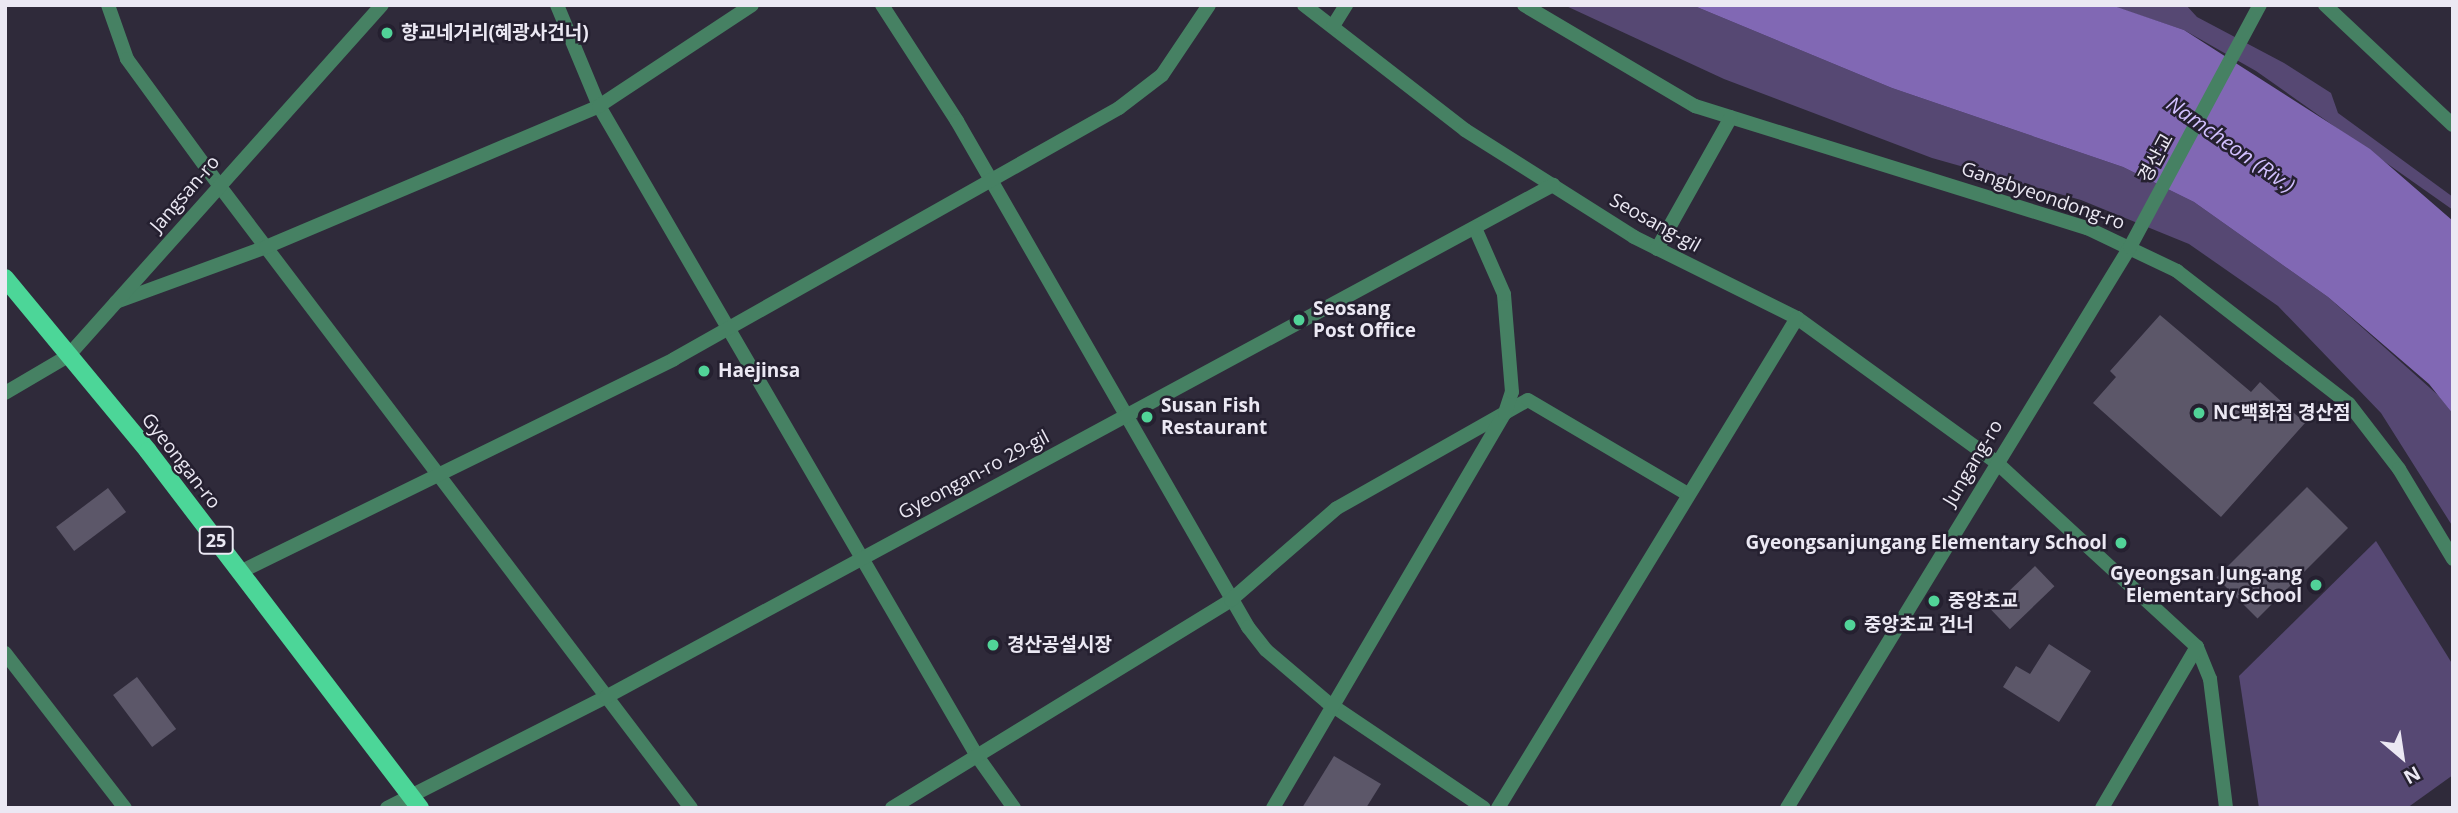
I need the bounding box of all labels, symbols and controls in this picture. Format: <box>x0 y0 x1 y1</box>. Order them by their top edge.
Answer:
place label: 향교네거리(혜광사건너) <box>401 22 589 44</box>
marker: 향교네거리(혜광사건너) <box>379 25 395 41</box>
water label: Namcheon (Riv.) <box>2162 90 2300 198</box>
street label: 경산교 <box>2134 129 2178 187</box>
street label: Jangsan-ro <box>145 151 225 237</box>
street label: Gangbyeondong-ro <box>1958 157 2128 235</box>
street label: Seosang-gil <box>1606 189 1704 257</box>
place label: Seosang Post Office <box>1313 298 1416 342</box>
marker: Seosang Post Office <box>1291 312 1307 328</box>
place label: Haejinsa <box>718 360 800 382</box>
marker: Haejinsa <box>696 363 712 379</box>
place label: Susan Fish Restaurant <box>1161 395 1267 439</box>
place label: NC백화점 경산점 <box>2213 402 2350 424</box>
marker: NC백화점 경산점 <box>2191 405 2207 421</box>
street label: Gyeongan-ro <box>137 409 225 513</box>
marker: Susan Fish Restaurant <box>1139 409 1155 425</box>
street label: Jungang-ro <box>1938 416 2008 510</box>
street label: Gyeongan-ro 29-gil <box>895 426 1053 524</box>
road number: 25 <box>198 526 234 554</box>
place label: Gyeongsanjungang Elementary School <box>1745 532 2107 554</box>
marker: Gyeongsanjungang Elementary School <box>2113 535 2129 551</box>
place label: Gyeongsan Jung-ang Elementary School <box>2110 563 2302 607</box>
marker: Gyeongsan Jung-ang Elementary School <box>2308 577 2324 593</box>
place label: 중앙초교 <box>1948 590 2018 612</box>
marker: 중앙초교 <box>1926 593 1942 609</box>
place label: 중앙초교 건너 <box>1864 614 1974 636</box>
marker: 중앙초교 건너 <box>1842 617 1858 633</box>
place label: 경산공설시장 <box>1007 634 1112 656</box>
marker: 경산공설시장 <box>985 637 1001 653</box>
north arrow <box>2367 722 2437 792</box>
text: N <box>2399 760 2425 790</box>

